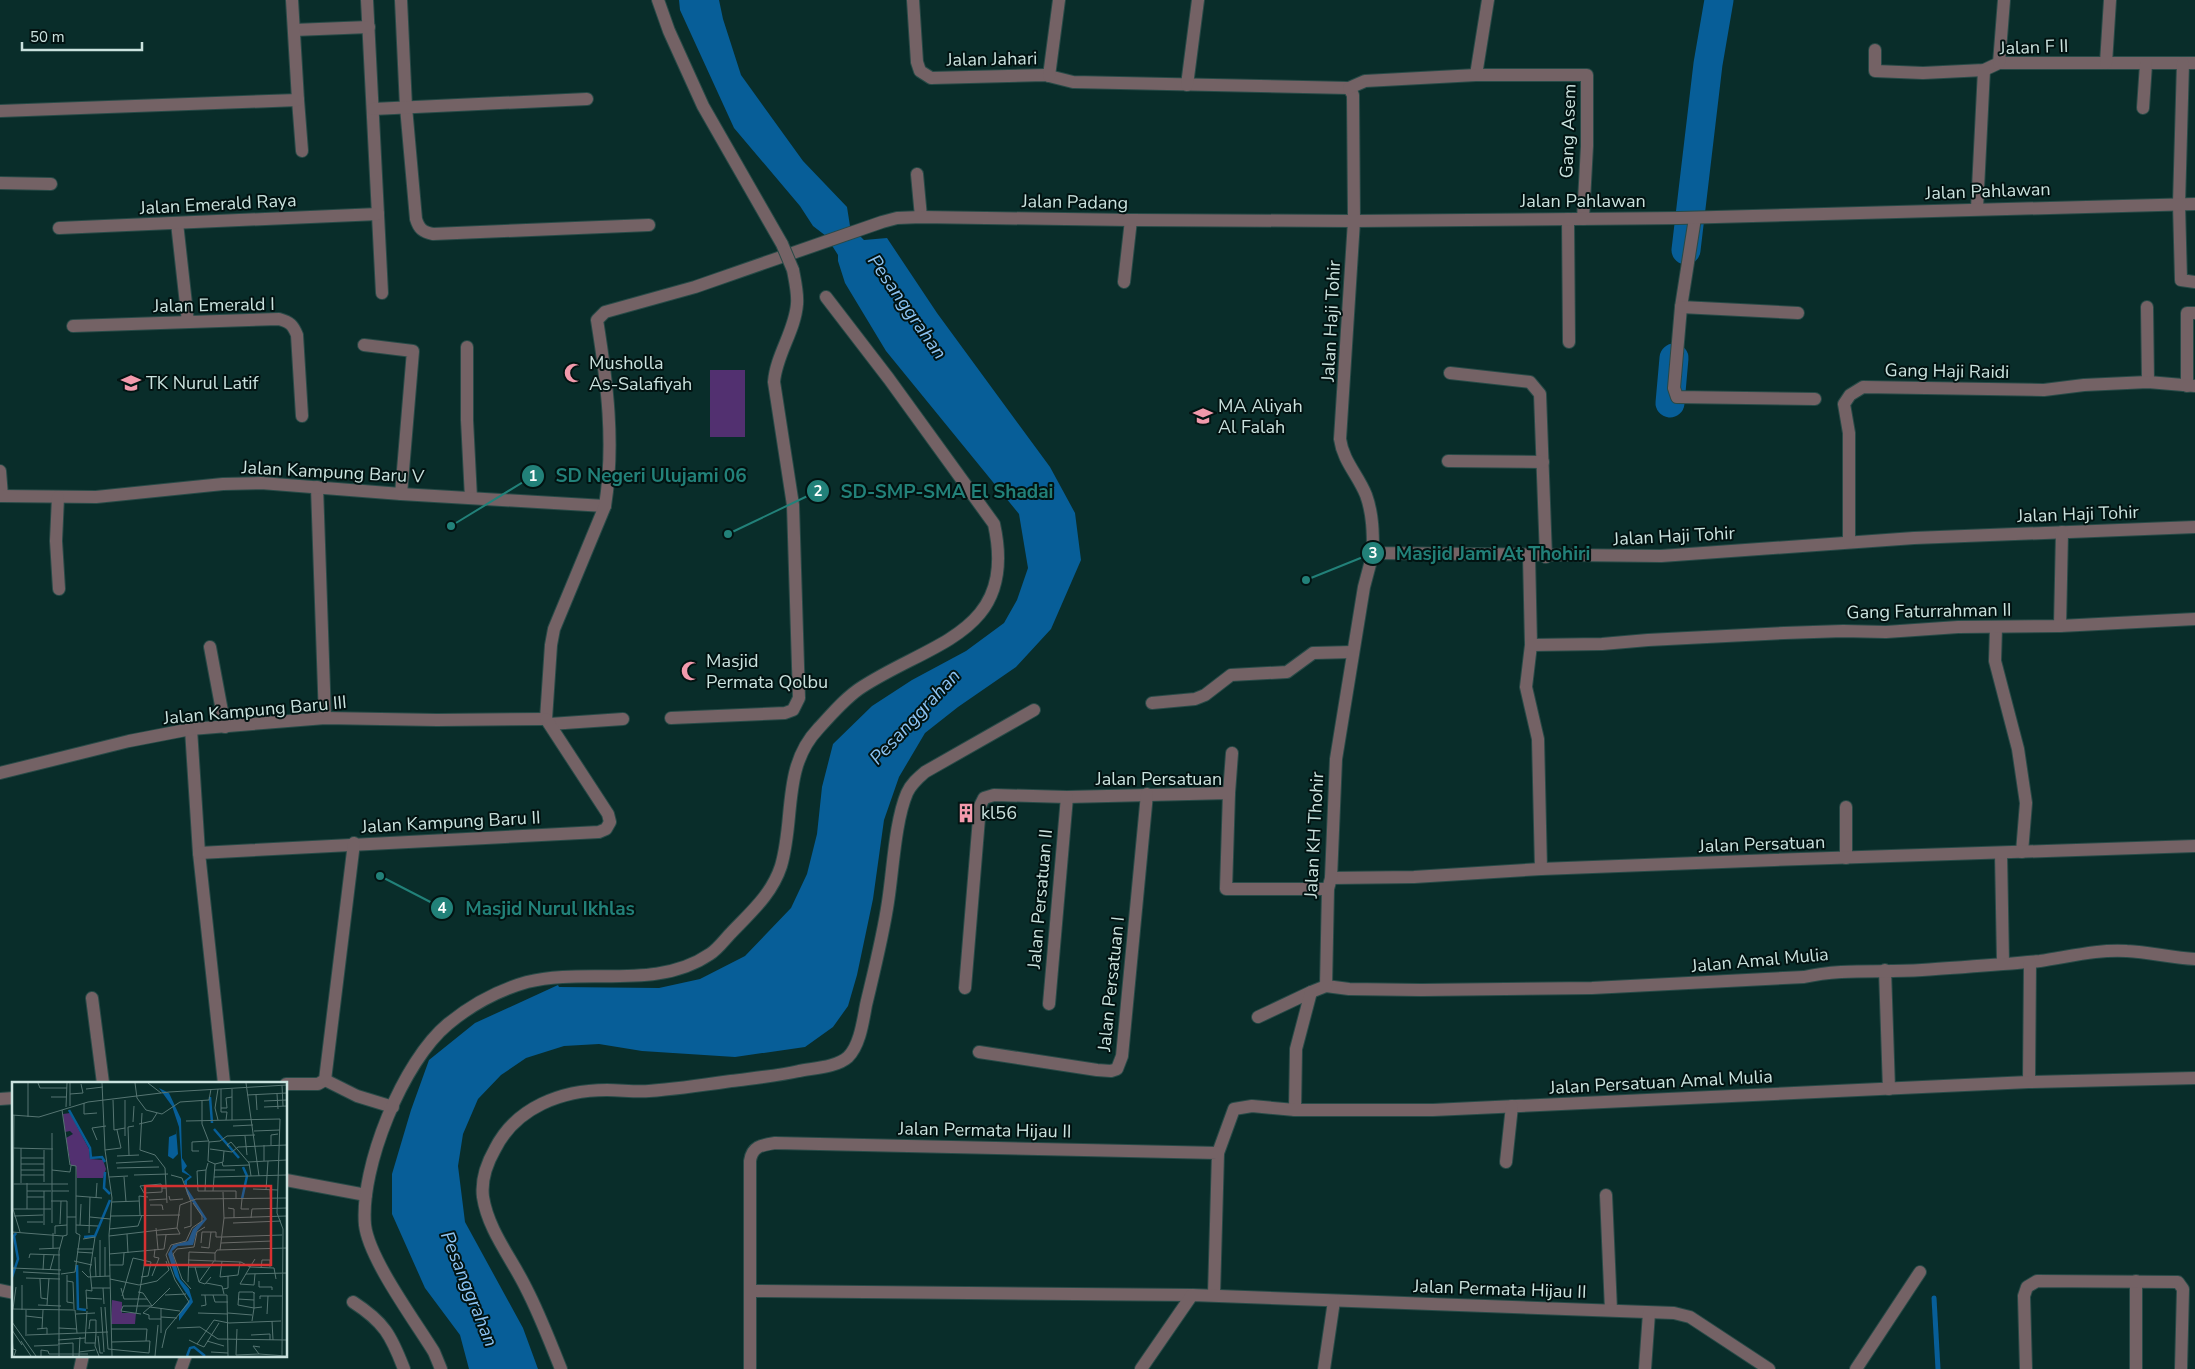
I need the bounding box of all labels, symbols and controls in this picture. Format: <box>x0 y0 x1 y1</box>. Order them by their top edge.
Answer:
scale bar <box>22 20 142 52</box>
text: 50 m <box>30 27 65 47</box>
street label: Jalan F II <box>1998 34 2069 60</box>
street label: Jalan Jahari <box>945 46 1038 72</box>
street label: Gang Asem <box>1554 83 1582 179</box>
street label: Jalan Pahlawan <box>1924 177 2051 205</box>
street label: Jalan Emerald Raya <box>138 188 297 220</box>
street label: Jalan Padang <box>1021 189 1128 215</box>
street label: Jalan Pahlawan <box>1519 189 1646 213</box>
water label: Pesanggrahan <box>861 249 953 365</box>
street label: Jalan Haji Tohir <box>1316 259 1346 383</box>
street label: Jalan Emerald I <box>152 292 275 318</box>
place label: Musholla As-Salafiyah <box>589 351 692 396</box>
street label: Gang Haji Raidi <box>1884 358 2010 384</box>
mosque icon: Musholla As-Salafiyah <box>563 362 585 384</box>
place label: TK Nurul Latif <box>146 371 259 395</box>
school or university icon: TK Nurul Latif <box>120 372 142 394</box>
place label: MA Aliyah Al Falah <box>1218 394 1303 439</box>
school or university icon: MA Aliyah Al Falah <box>1192 405 1214 427</box>
street label: Jalan Kampung Baru V <box>240 455 425 489</box>
callout: SD Negeri Ulujami 06 <box>520 459 757 493</box>
text: SD Negeri Ulujami 06 <box>555 463 747 489</box>
text: 1 <box>528 466 538 486</box>
callout: SD-SMP-SMA El Shadai <box>805 474 1063 508</box>
text: SD-SMP-SMA El Shadai <box>841 479 1053 505</box>
text: 2 <box>813 481 823 501</box>
street label: Jalan Haji Tohir <box>2016 500 2140 528</box>
street label: Jalan Haji Tohir <box>1612 521 1736 551</box>
callout: Masjid Jami At Thohiri <box>1361 536 1600 570</box>
text: Masjid Jami At Thohiri <box>1396 541 1590 567</box>
text: 3 <box>1368 543 1378 563</box>
street label: Gang Faturrahman II <box>1846 598 2012 624</box>
place label: Masjid Permata Qolbu <box>706 649 828 694</box>
mosque icon: Masjid Permata Qolbu <box>680 660 702 682</box>
water label: Pesanggrahan <box>864 663 966 771</box>
street label: Jalan Kampung Baru III <box>161 690 348 730</box>
street label: Jalan Persatuan <box>1095 767 1222 791</box>
street label: Jalan KH Thohir <box>1299 771 1329 900</box>
place label: kl56 <box>981 801 1017 825</box>
building icon: kl56 <box>955 802 977 824</box>
street label: Jalan Kampung Baru II <box>360 805 541 839</box>
street label: Jalan Persatuan II <box>1022 828 1058 971</box>
street label: Jalan Persatuan <box>1697 830 1826 858</box>
callout: Masjid Nurul Ikhlas <box>430 891 645 925</box>
text: Masjid Nurul Ikhlas <box>465 896 635 922</box>
text: 4 <box>437 898 447 918</box>
street label: Jalan Persatuan I <box>1092 915 1130 1054</box>
street label: Jalan Amal Mulia <box>1689 942 1830 978</box>
street label: Jalan Persatuan Amal Mulia <box>1548 1064 1773 1100</box>
inset map <box>12 1082 288 1356</box>
street label: Jalan Permata Hijau II <box>897 1116 1072 1144</box>
water label: Pesanggrahan <box>434 1227 504 1351</box>
street label: Jalan Permata Hijau II <box>1412 1274 1587 1304</box>

